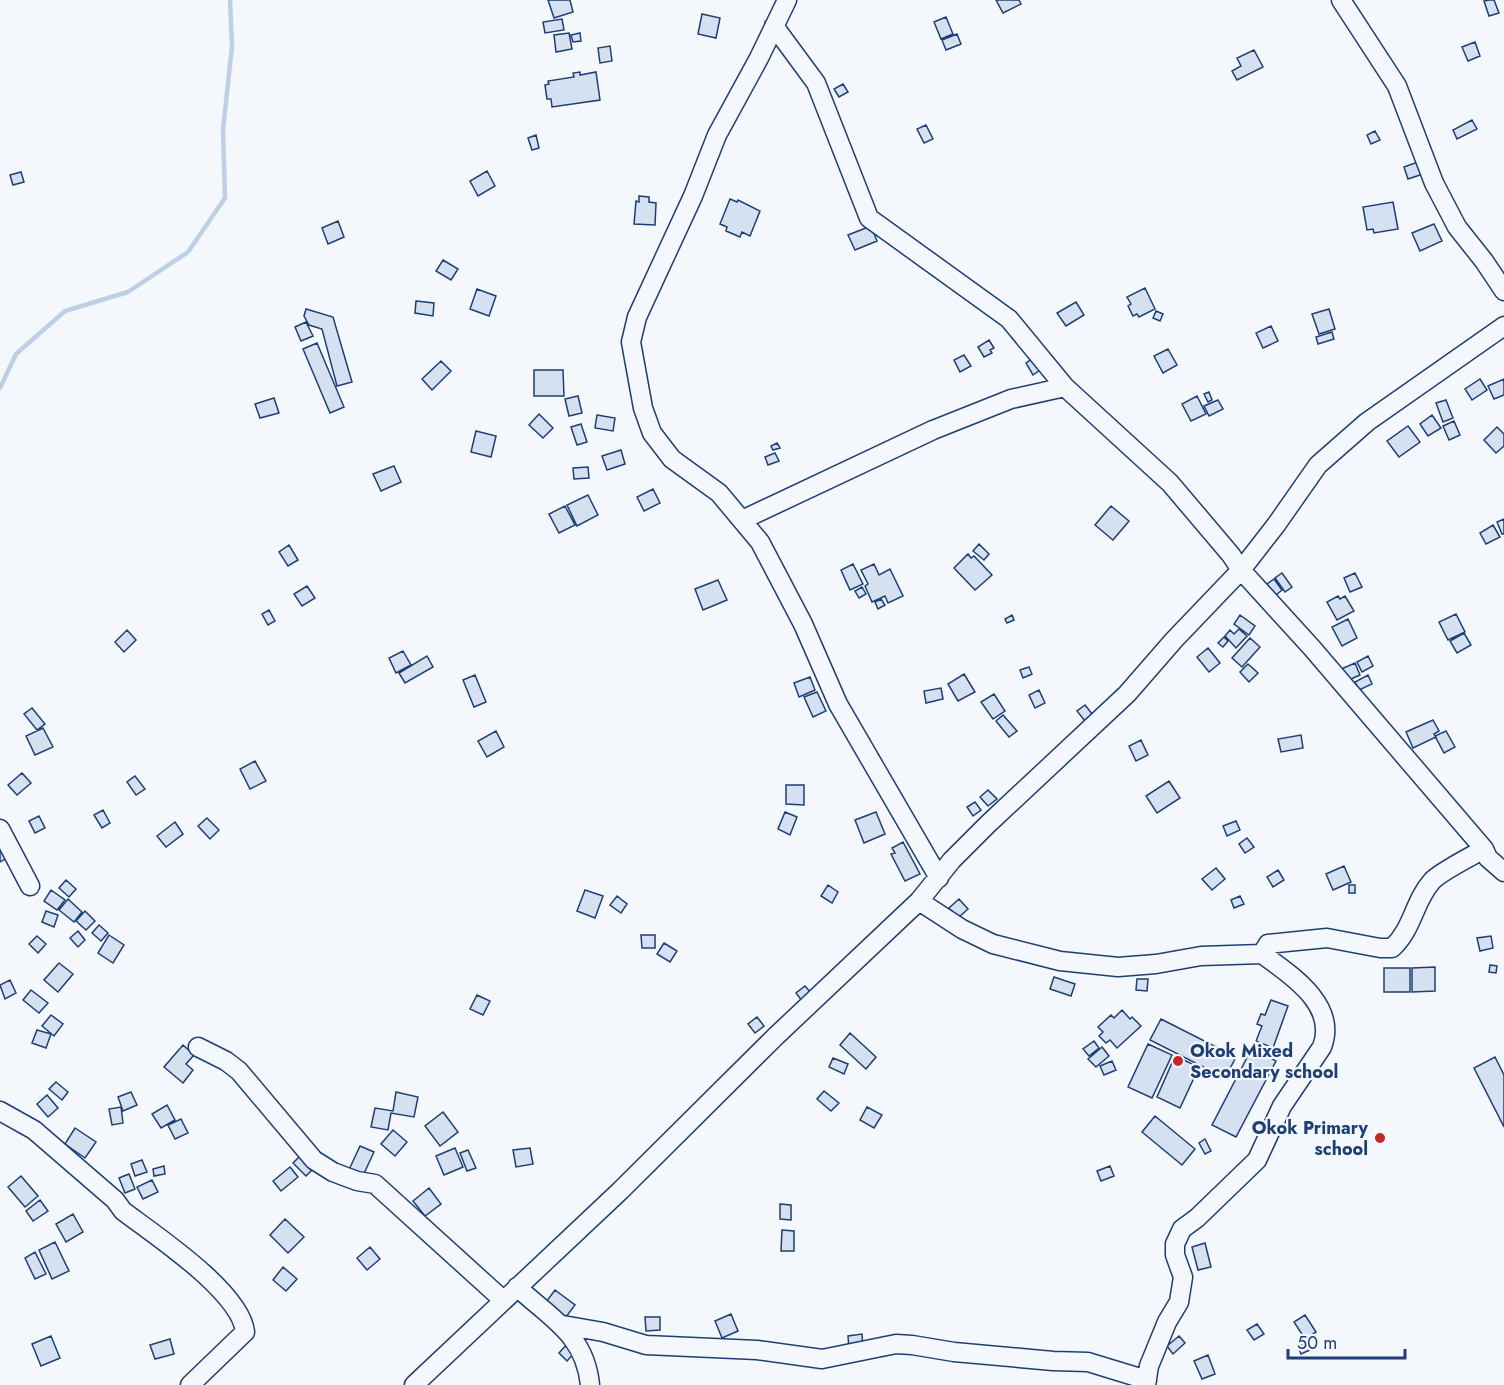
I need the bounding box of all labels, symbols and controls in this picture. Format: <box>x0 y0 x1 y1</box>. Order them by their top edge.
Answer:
place label: Okok Mixed Secondary school <box>1190 1038 1338 1085</box>
marker: Okok Mixed Secondary school <box>1171 1054 1185 1068</box>
place label: Okok Primary school <box>1252 1115 1369 1162</box>
marker: Okok Primary school <box>1373 1131 1387 1145</box>
scale bar <box>1288 1322 1405 1360</box>
text: 50 m <box>1297 1330 1337 1356</box>

